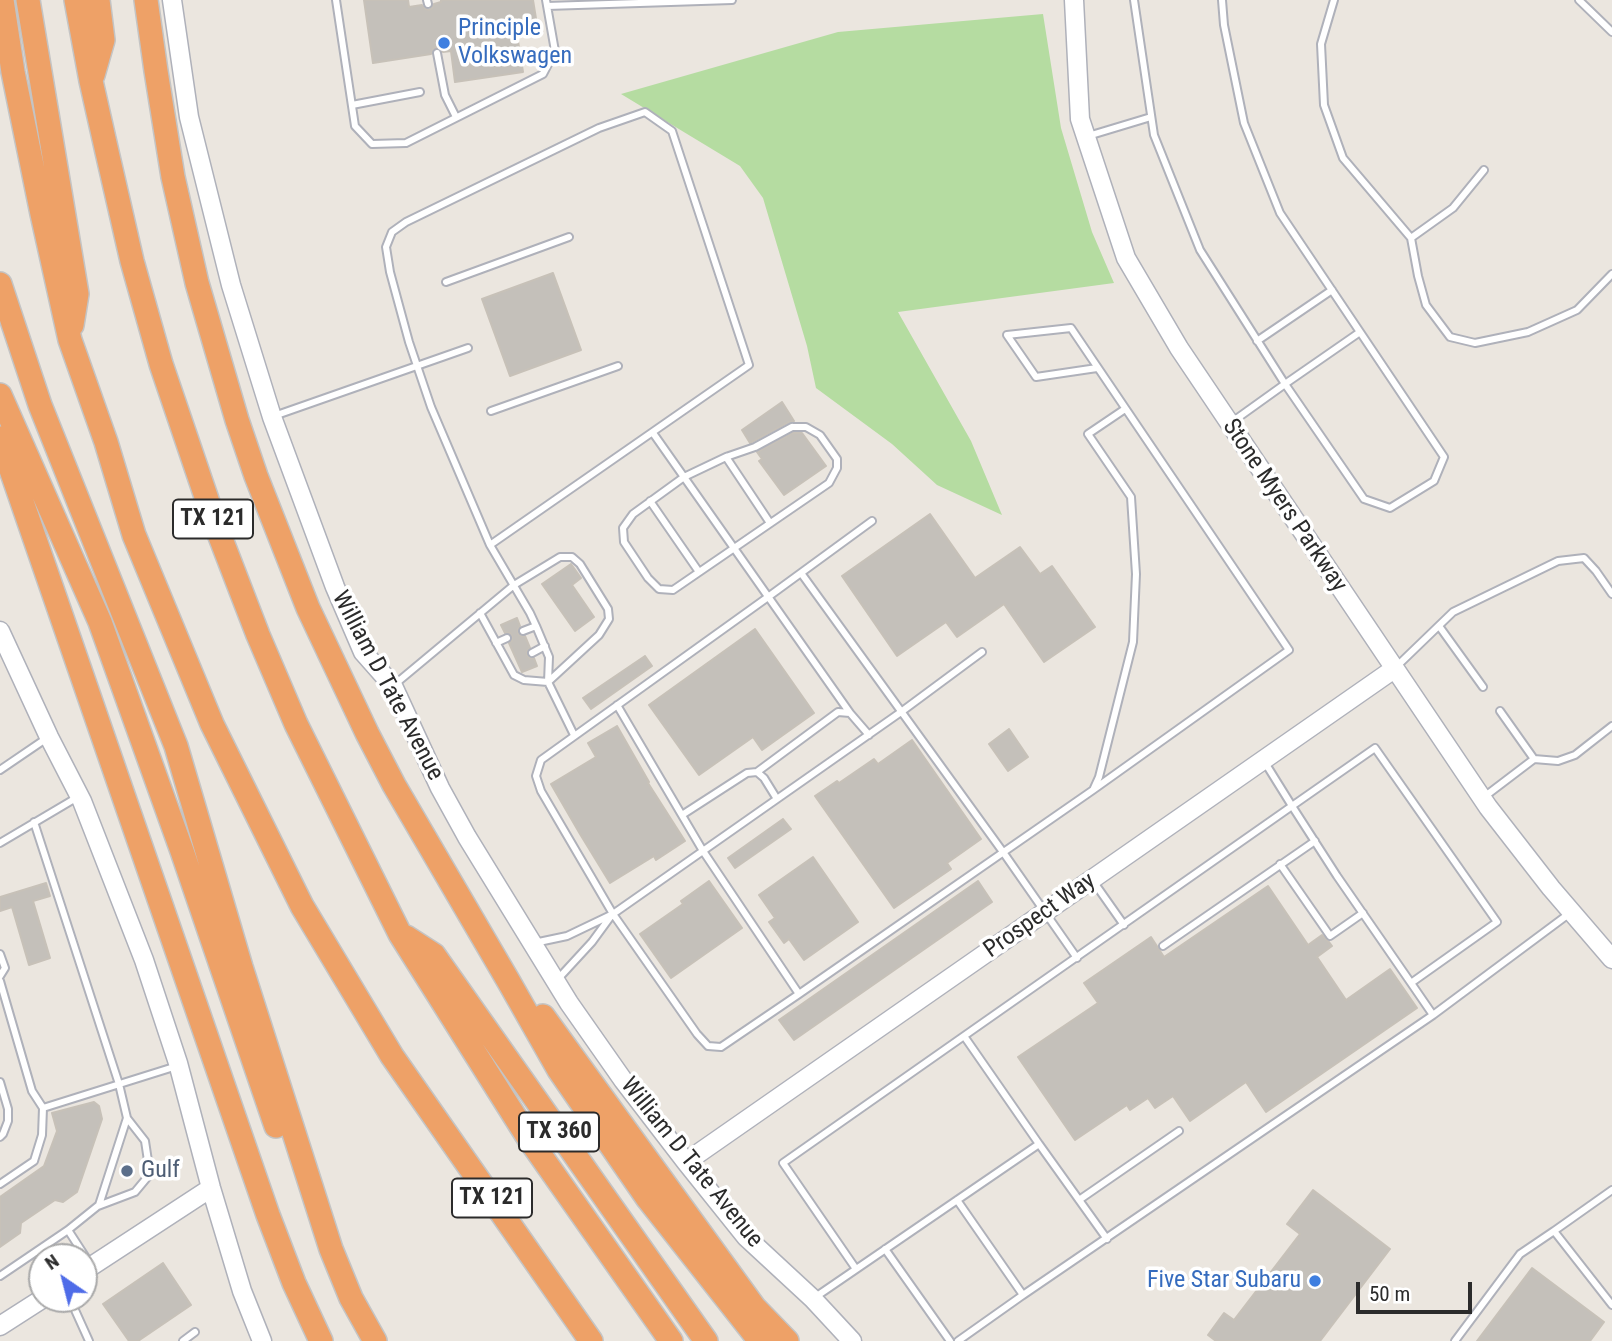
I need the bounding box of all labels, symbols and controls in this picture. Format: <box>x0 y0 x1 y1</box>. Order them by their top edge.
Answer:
place label: Principle Volkswagen <box>458 15 572 71</box>
marker: Principle Volkswagen <box>436 35 452 51</box>
street label: Stone Myers Parkway <box>1215 414 1353 598</box>
road number: TX 121 <box>173 499 253 538</box>
street label: William D Tate Avenue <box>325 586 449 786</box>
street label: Prospect Way <box>979 867 1101 965</box>
street label: William D Tate Avenue <box>614 1072 768 1254</box>
road number: TX 360 <box>519 1112 599 1152</box>
place label: Gulf <box>141 1157 180 1185</box>
marker: Gulf <box>119 1163 135 1179</box>
road number: TX 121 <box>452 1178 532 1218</box>
north arrow <box>28 1243 98 1313</box>
text: N <box>40 1249 63 1275</box>
place label: Five Star Subaru <box>1147 1267 1301 1295</box>
scale bar <box>1360 1268 1476 1312</box>
marker: Five Star Subaru <box>1307 1273 1323 1289</box>
text: 50 m <box>1369 1282 1410 1306</box>

